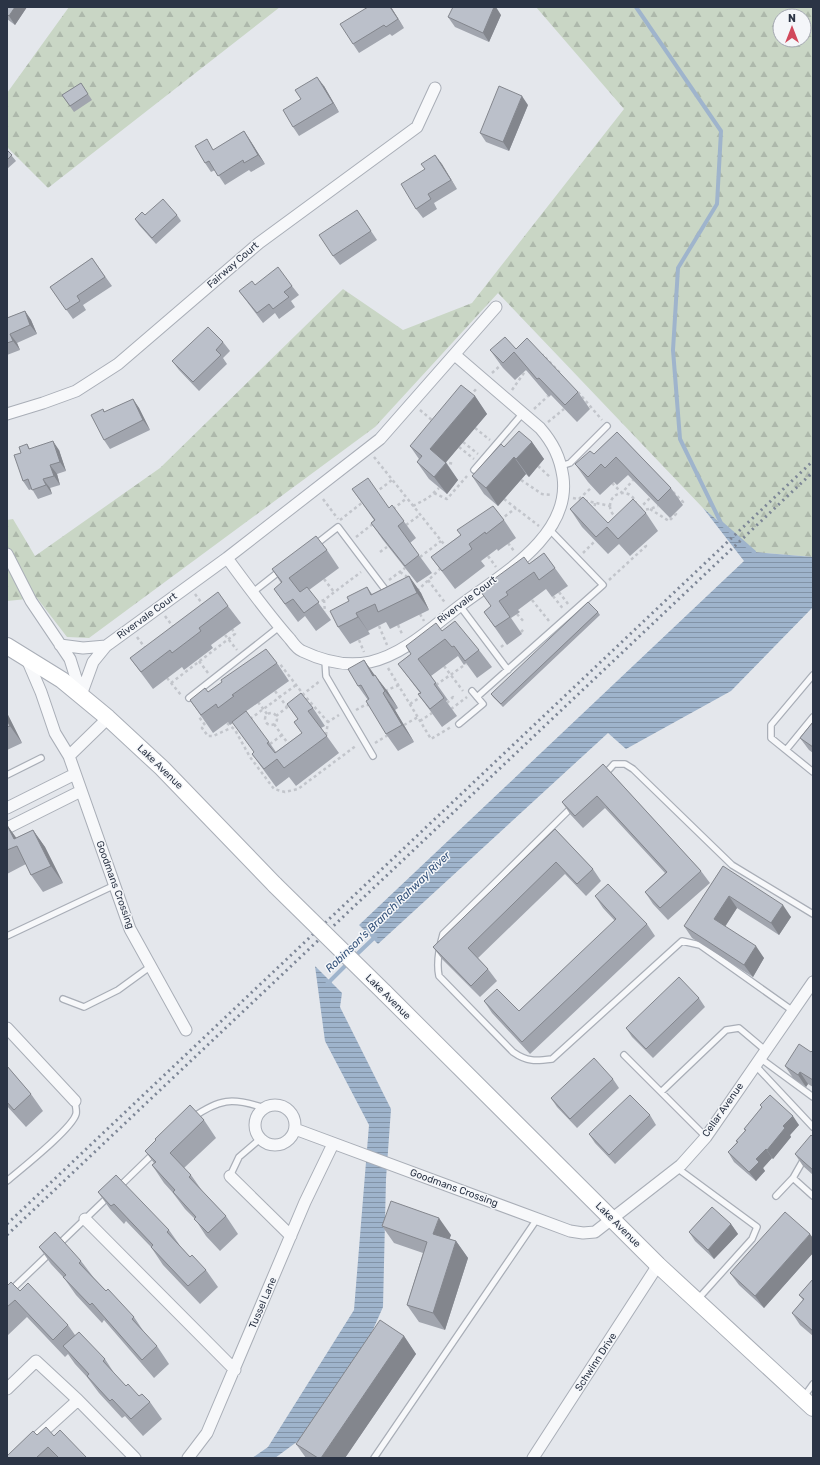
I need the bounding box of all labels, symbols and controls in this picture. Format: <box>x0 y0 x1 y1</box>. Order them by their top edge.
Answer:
north arrow <box>772 8 812 48</box>
text: N <box>788 12 796 25</box>
street label: Fairway Court <box>205 239 261 291</box>
street label: Rivervale Court <box>435 574 499 626</box>
street label: Rivervale Court <box>115 590 179 642</box>
street label: Lake Avenue <box>135 742 186 792</box>
street label: Goodmans Crossing <box>93 839 137 931</box>
water label: Robinson's Branch Rahway River <box>323 848 454 975</box>
street label: Lake Avenue <box>363 972 413 1022</box>
street label: Cellar Avenue <box>700 1080 746 1139</box>
street label: Goodmans Crossing <box>408 1166 500 1210</box>
street label: Lake Avenue <box>593 1200 643 1250</box>
street label: Tussel Lane <box>247 1275 279 1330</box>
street label: Schwinn Drive <box>573 1330 619 1393</box>

